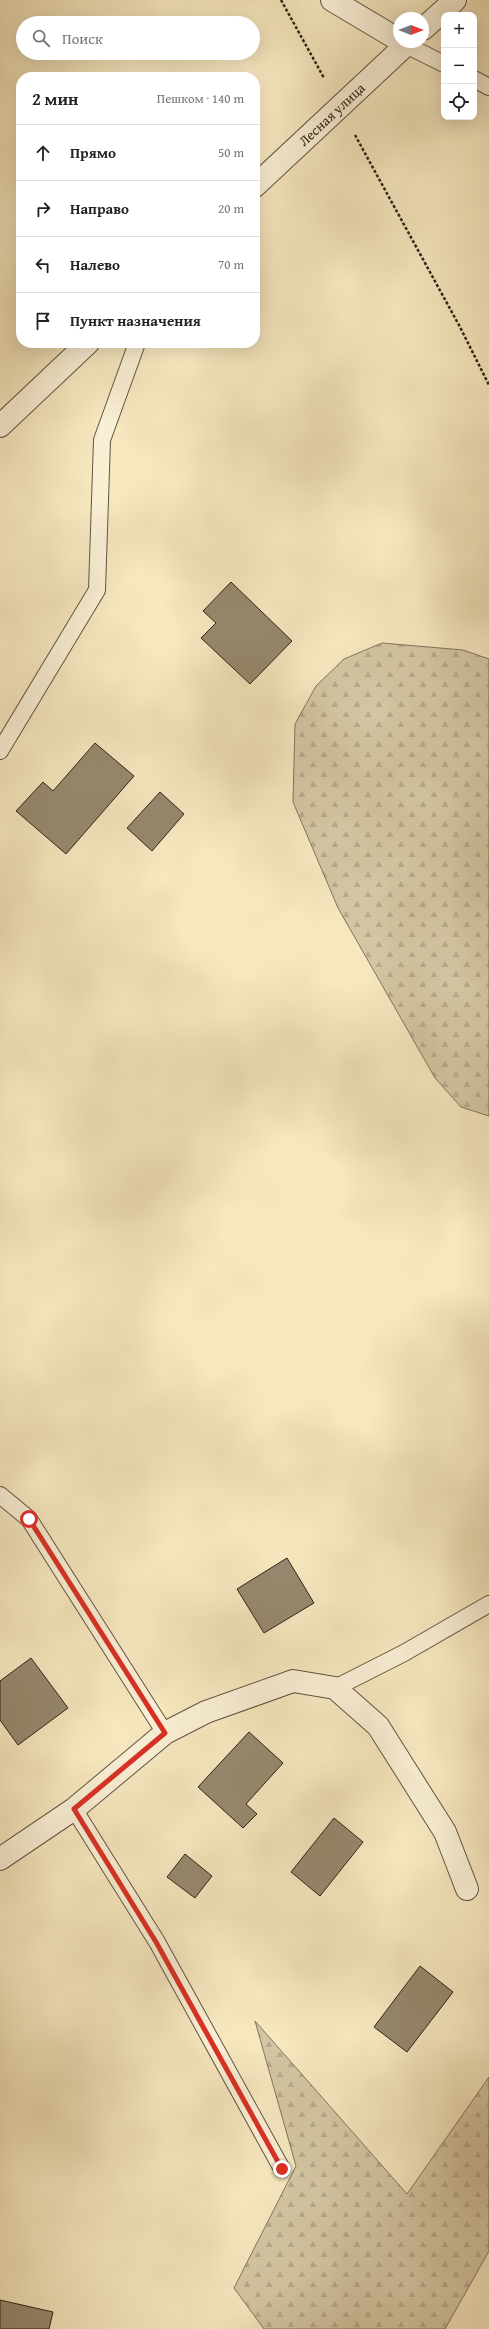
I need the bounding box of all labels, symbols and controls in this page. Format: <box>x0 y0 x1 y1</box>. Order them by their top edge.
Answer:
north arrow <box>393 12 429 48</box>
map controls <box>441 12 477 120</box>
button: + <box>441 12 477 48</box>
search box <box>16 16 260 60</box>
icon: search <box>30 27 52 49</box>
text: Поиск <box>62 28 103 49</box>
button: − <box>441 48 477 84</box>
street label: Лесная улица <box>294 78 370 150</box>
button: locate <box>441 84 477 120</box>
text: 2 мин <box>32 86 78 111</box>
text: Пешком · 140 m <box>157 89 244 108</box>
icon: ahead <box>32 142 54 164</box>
text: Прямо <box>70 142 116 163</box>
text: 50 m <box>218 143 244 162</box>
icon: right <box>32 198 54 220</box>
text: Направо <box>70 198 129 219</box>
text: 20 m <box>218 199 244 218</box>
icon: left <box>32 254 54 276</box>
text: Налево <box>70 254 120 275</box>
text: 70 m <box>218 255 244 274</box>
icon: arrive <box>32 310 54 332</box>
text: Пункт назначения <box>70 310 201 331</box>
route start <box>20 1510 38 1528</box>
route end <box>273 2160 291 2178</box>

